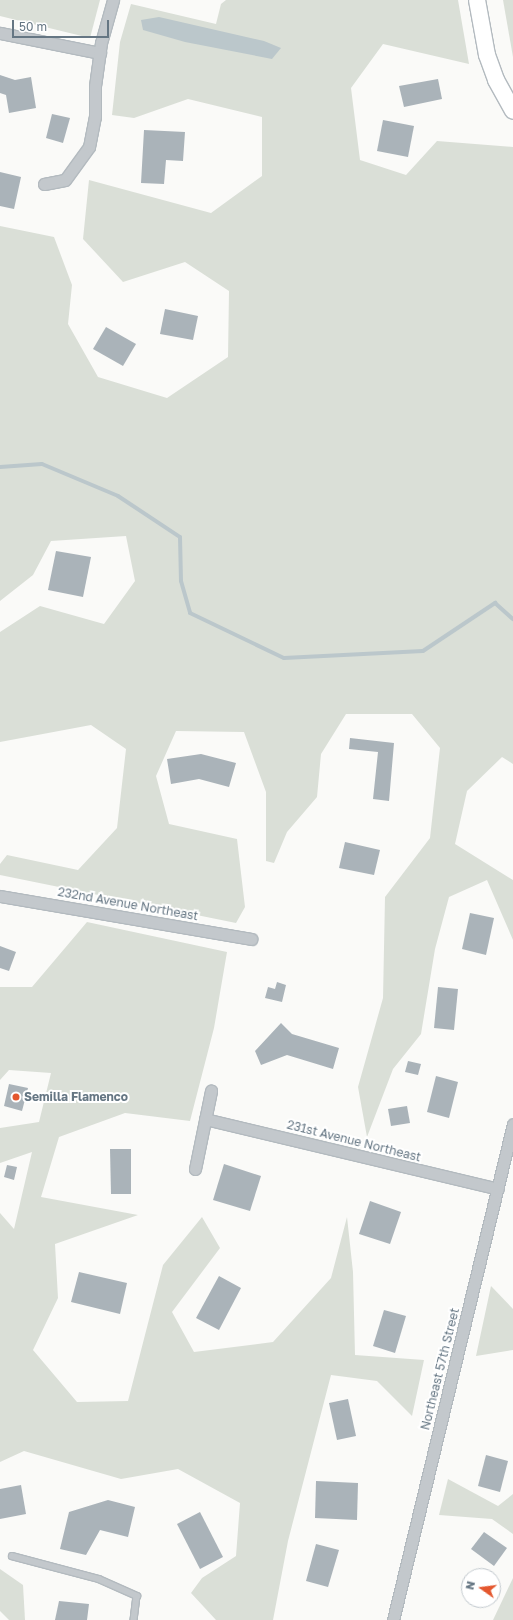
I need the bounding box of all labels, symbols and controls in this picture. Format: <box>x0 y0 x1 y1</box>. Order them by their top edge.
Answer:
scale bar <box>14 12 111 38</box>
text: 50 m <box>19 19 47 34</box>
street label: 232nd Avenue Northeast <box>57 885 199 923</box>
place label: Semilla Flamenco <box>24 1090 128 1104</box>
marker: Semilla Flamenco <box>11 1092 21 1102</box>
street label: 231st Avenue Northeast <box>285 1117 423 1165</box>
street label: Northeast 57th Street <box>418 1306 462 1432</box>
north arrow <box>461 1568 501 1608</box>
text: N <box>463 1580 477 1591</box>

